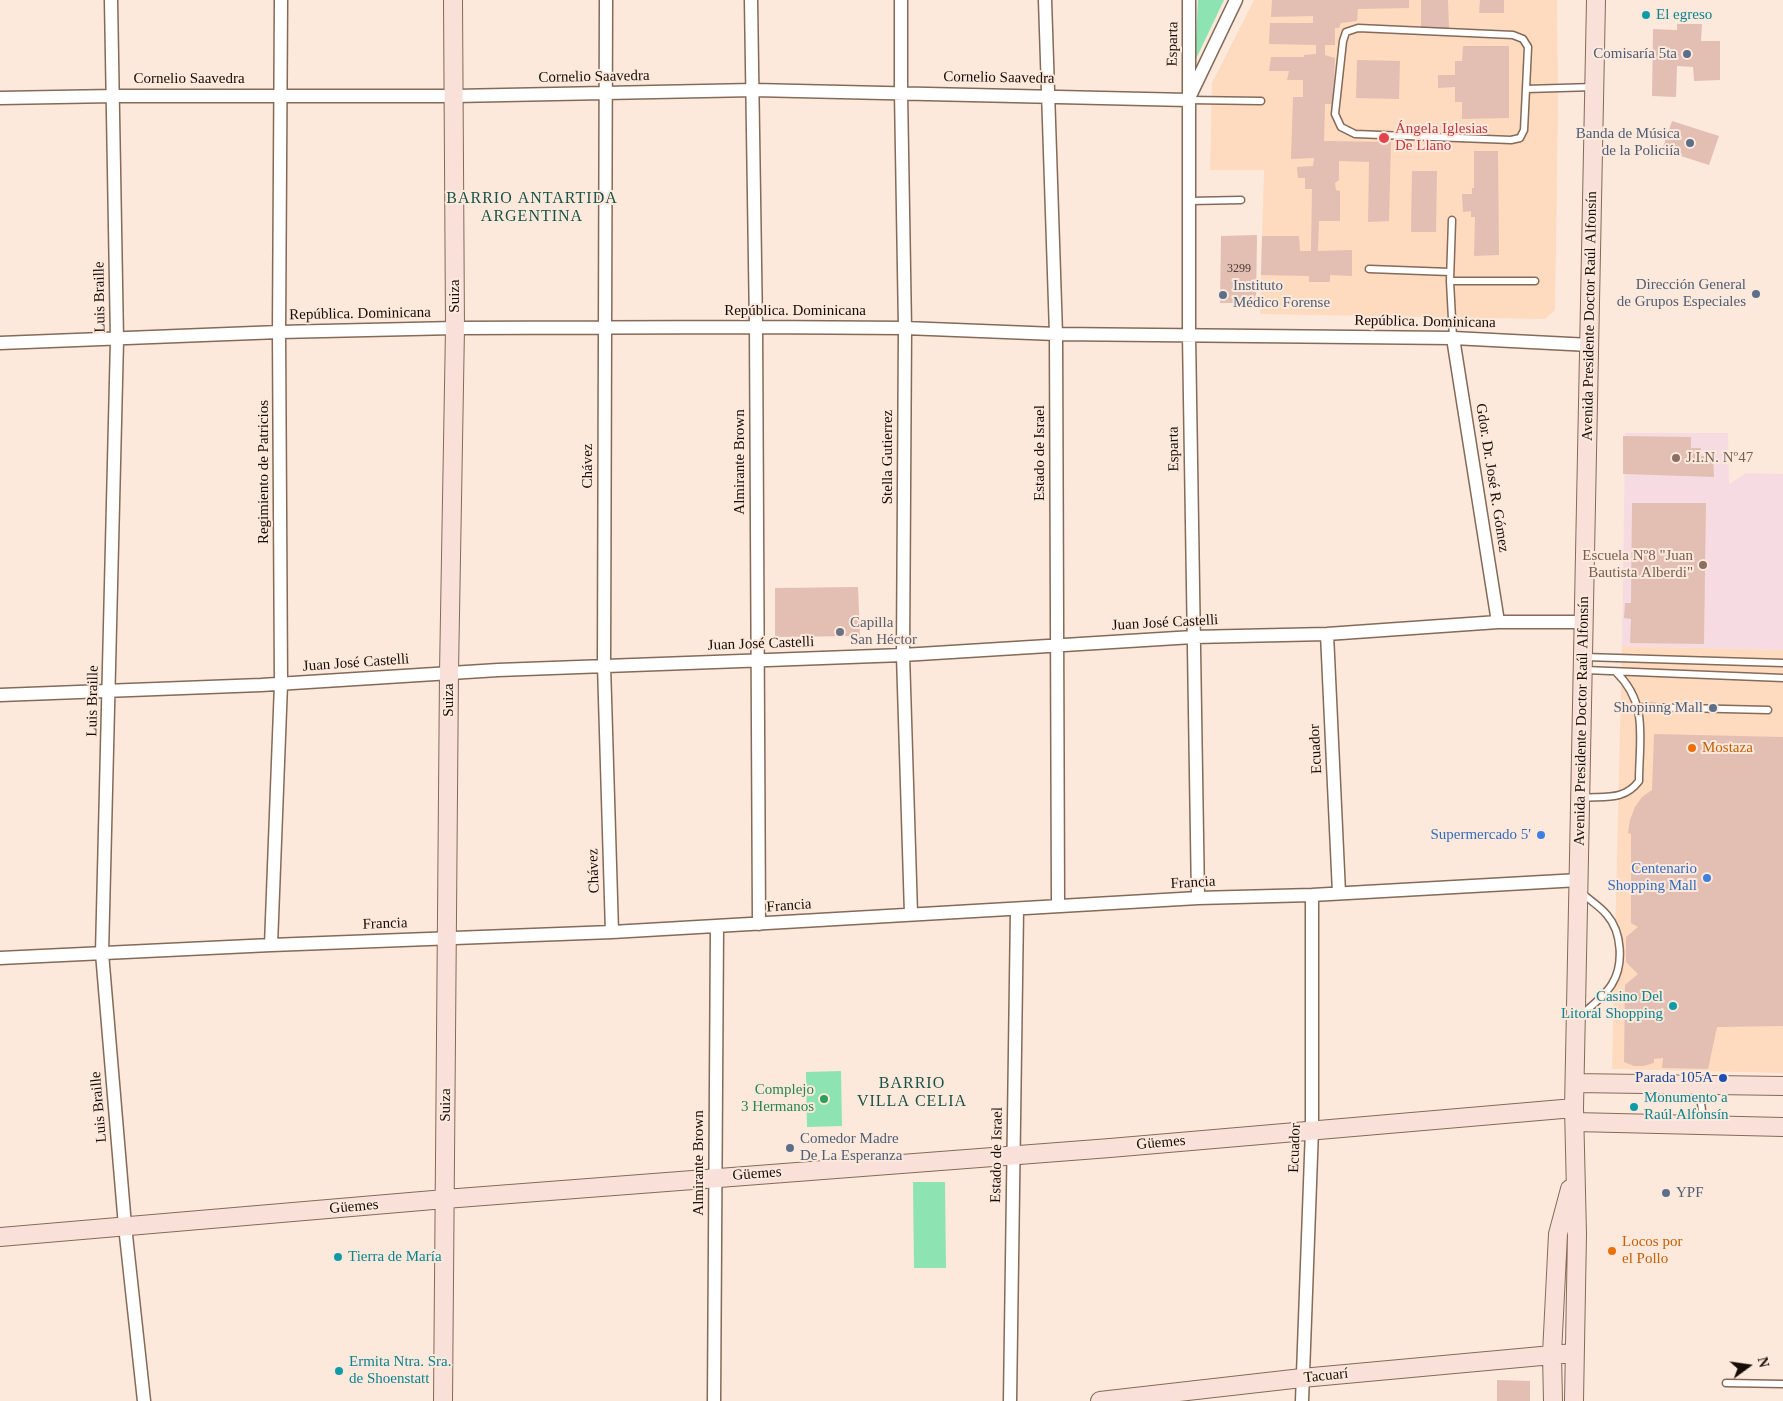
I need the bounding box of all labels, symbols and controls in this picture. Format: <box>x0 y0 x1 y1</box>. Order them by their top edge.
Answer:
place label: El egreso <box>1656 6 1712 24</box>
marker: El egreso <box>1640 9 1652 21</box>
street label: Esparta <box>1164 21 1182 67</box>
place label: Comisaría 5ta <box>1593 45 1677 63</box>
marker: Comisaría 5ta <box>1681 48 1693 60</box>
street label: Cornelio Saavedra <box>538 67 650 87</box>
street label: Cornelio Saavedra <box>943 68 1055 88</box>
street label: Cornelio Saavedra <box>133 70 245 88</box>
place label: Ángela Iglesias De Llano <box>1395 120 1488 155</box>
place label: Banda de Música de la Policiía <box>1576 125 1680 160</box>
marker: Ángela Iglesias De Llano <box>1377 131 1391 145</box>
marker: Banda de Música de la Policiía <box>1684 137 1696 149</box>
district label: BARRIO ANTARTIDA ARGENTINA <box>444 189 620 227</box>
street label: Avenida Presidente Doctor Raúl Alfonsín <box>1579 191 1601 441</box>
street label: Luis Braille <box>90 261 110 333</box>
house number: 3299 <box>1227 262 1251 276</box>
place label: Dirección General de Grupos Especiales <box>1617 276 1746 311</box>
place label: Instituto Médico Forense <box>1233 277 1330 312</box>
street label: Suiza <box>446 279 464 313</box>
marker: Dirección General de Grupos Especiales <box>1750 288 1762 300</box>
marker: Instituto Médico Forense <box>1217 289 1229 301</box>
street label: República. Dominicana <box>724 302 866 320</box>
street label: República. Dominicana <box>289 304 431 324</box>
street label: República. Dominicana <box>1354 312 1496 332</box>
street label: Regimiento de Patricios <box>255 400 273 544</box>
street label: Gdor. Dr. José R. Gómez <box>1471 402 1513 554</box>
street label: Estado de Israel <box>1031 405 1049 501</box>
street label: Almirante Brown <box>731 409 749 515</box>
street label: Stella Gutierrez <box>879 410 897 504</box>
street label: Esparta <box>1165 426 1183 472</box>
street label: Chávez <box>579 444 597 488</box>
place label: J.I.N. Nº47 <box>1686 449 1753 467</box>
marker: J.I.N. Nº47 <box>1670 452 1682 464</box>
place label: Escuela Nº8 "Juan Bautista Alberdi" <box>1582 547 1693 582</box>
marker: Escuela Nº8 "Juan Bautista Alberdi" <box>1697 559 1709 571</box>
street label: Avenida Presidente Doctor Raúl Alfonsín <box>1571 596 1593 846</box>
street label: Juan José Castelli <box>1111 611 1219 635</box>
place label: Capilla San Héctor <box>850 614 917 649</box>
marker: Capilla San Héctor <box>834 626 846 638</box>
street label: Juan José Castelli <box>707 633 815 655</box>
street label: Juan José Castelli <box>302 650 410 676</box>
street label: Luis Braille <box>83 665 103 737</box>
street label: Suiza <box>440 683 458 717</box>
place label: Shopinng Mall <box>1613 699 1703 717</box>
marker: Shopinng Mall <box>1707 702 1719 714</box>
street label: Ecuador <box>1306 724 1326 774</box>
place label: Mostaza <box>1702 739 1753 757</box>
marker: Mostaza <box>1686 742 1698 754</box>
place label: Supermercado 5' <box>1430 826 1531 844</box>
marker: Supermercado 5' <box>1535 829 1547 841</box>
street label: Chávez <box>584 848 604 894</box>
place label: Centenario Shopping Mall <box>1607 860 1697 895</box>
marker: Centenario Shopping Mall <box>1701 872 1713 884</box>
street label: Francia <box>1170 873 1216 893</box>
street label: Francia <box>766 895 812 917</box>
street label: Francia <box>362 914 408 934</box>
place label: Casino Del Litoral Shopping <box>1561 988 1663 1023</box>
marker: Casino Del Litoral Shopping <box>1667 1000 1679 1012</box>
place label: Parada 105A <box>1635 1069 1713 1087</box>
street label: Luis Braille <box>87 1071 111 1143</box>
marker: Parada 105A <box>1717 1072 1729 1084</box>
district label: BARRIO VILLA CELIA <box>856 1074 968 1112</box>
place label: Complejo 3 Hermanos <box>741 1081 814 1116</box>
street label: Suiza <box>437 1088 455 1122</box>
place label: Monumento a Raúl Alfonsín <box>1644 1089 1729 1124</box>
marker: Complejo 3 Hermanos <box>818 1093 830 1105</box>
marker: Monumento a Raúl Alfonsín <box>1628 1101 1640 1113</box>
street label: Estado de Israel <box>987 1107 1007 1203</box>
street label: Almirante Brown <box>690 1110 708 1216</box>
street label: Ecuador <box>1285 1123 1305 1173</box>
place label: Comedor Madre De La Esperanza <box>800 1130 902 1165</box>
street label: Güemes <box>1136 1132 1186 1154</box>
marker: Comedor Madre De La Esperanza <box>784 1142 796 1154</box>
street label: Güemes <box>732 1163 782 1185</box>
place label: YPF <box>1676 1184 1704 1202</box>
marker: YPF <box>1660 1187 1672 1199</box>
street label: Güemes <box>329 1196 379 1218</box>
place label: Locos por el Pollo <box>1622 1233 1682 1268</box>
marker: Locos por el Pollo <box>1606 1245 1618 1257</box>
place label: Tierra de María <box>348 1248 442 1266</box>
marker: Tierra de María <box>332 1251 344 1263</box>
north arrow <box>1723 1341 1773 1391</box>
place label: Ermita Ntra. Sra. de Shoenstatt <box>349 1353 451 1388</box>
text: N <box>1755 1356 1772 1369</box>
marker: Ermita Ntra. Sra. de Shoenstatt <box>333 1365 345 1377</box>
street label: Tacuarí <box>1303 1365 1349 1387</box>

